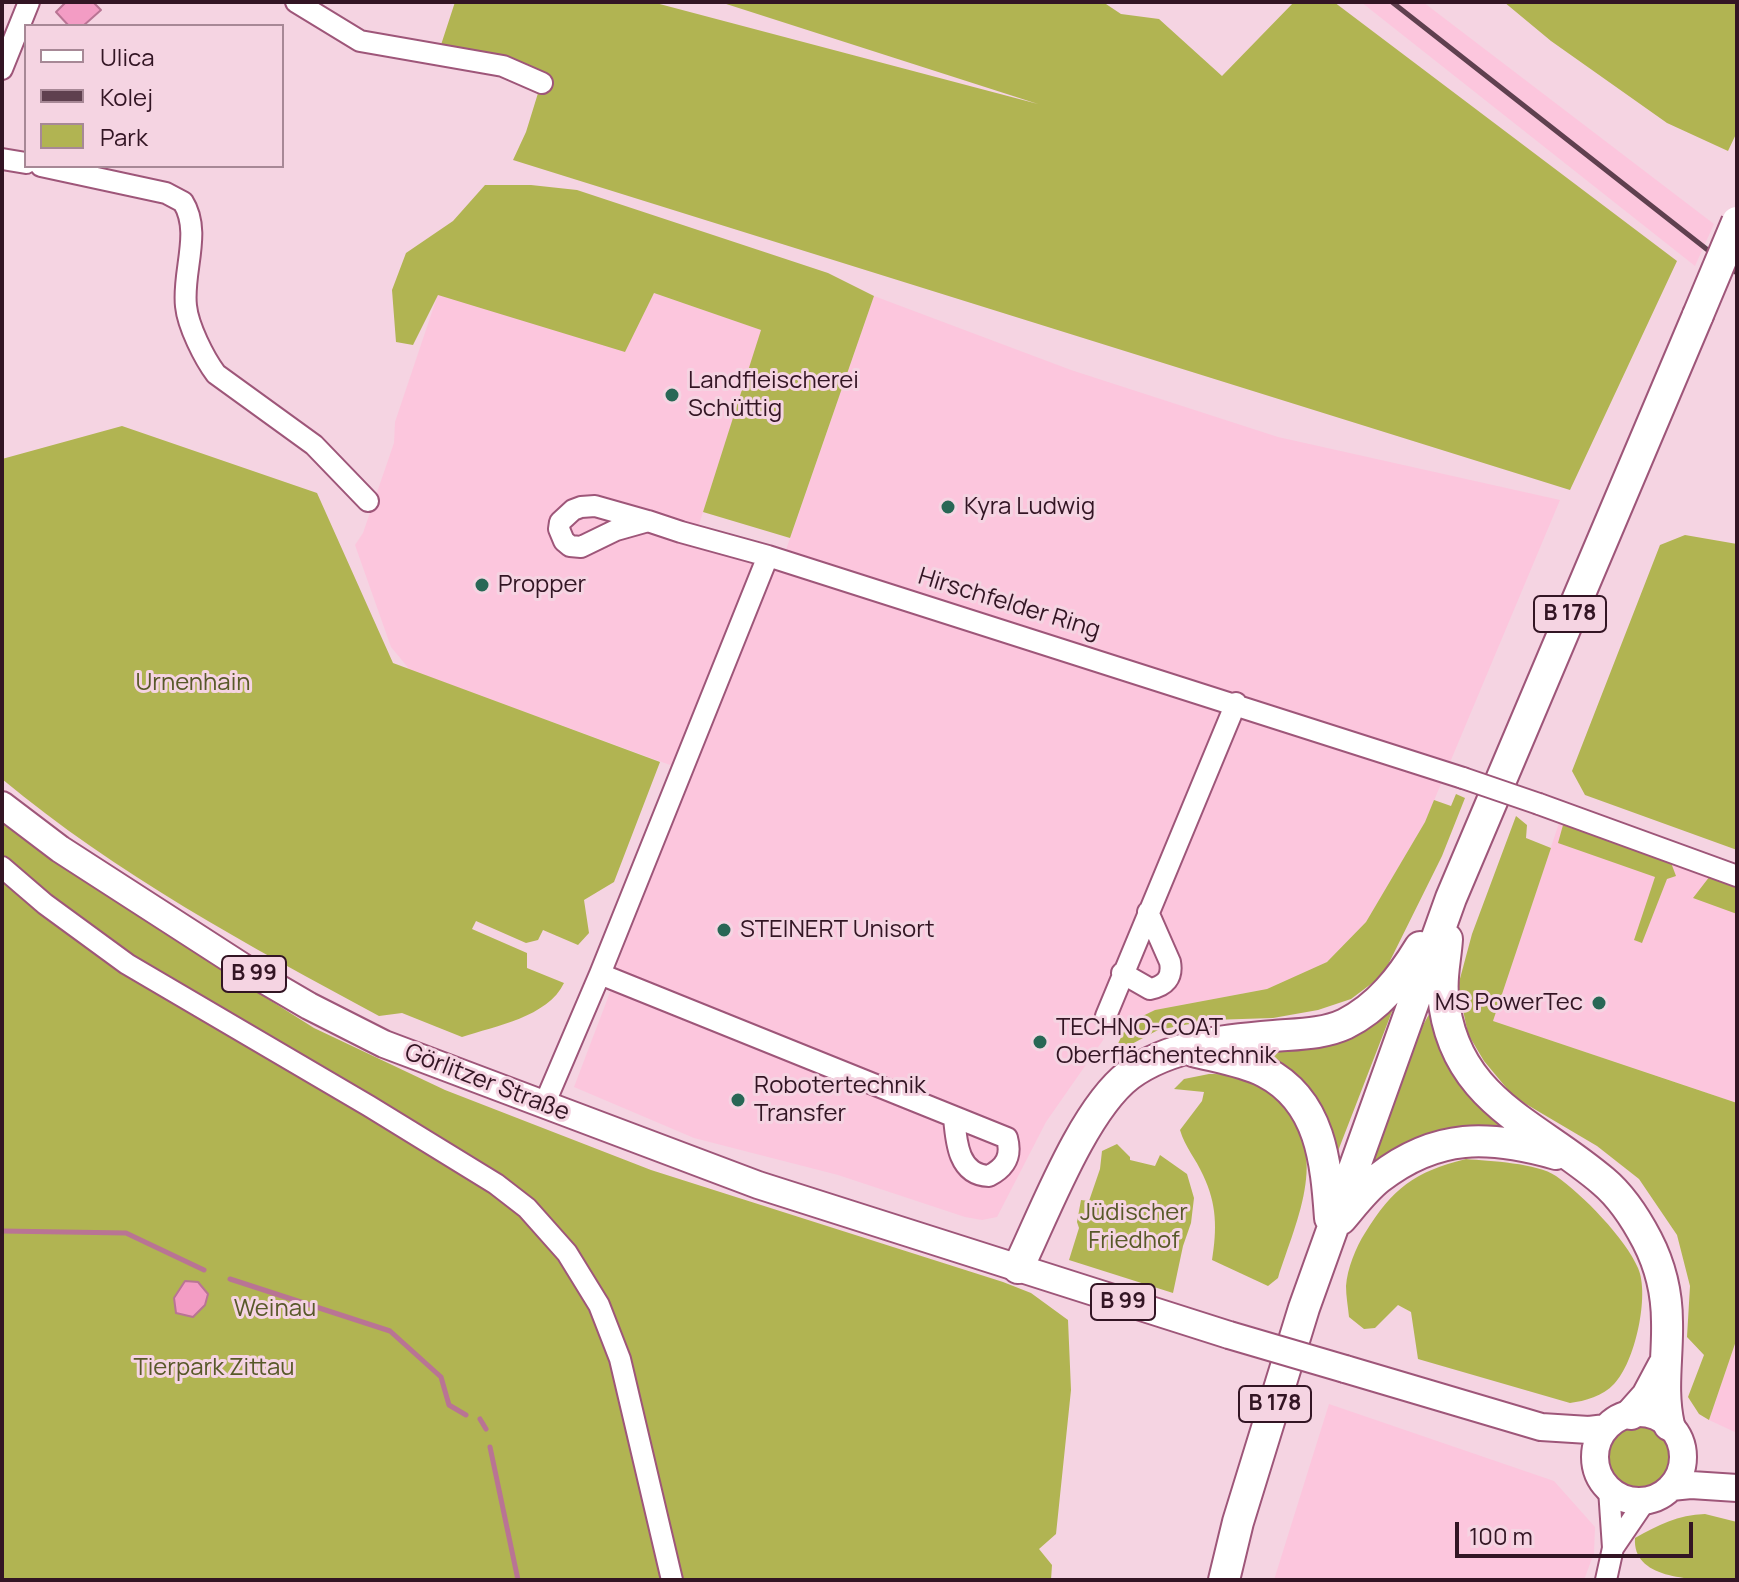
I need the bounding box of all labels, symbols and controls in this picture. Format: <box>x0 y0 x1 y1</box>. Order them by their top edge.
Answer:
legend <box>24 24 284 168</box>
text: Ulica <box>100 40 155 73</box>
text: Kolej <box>100 80 153 113</box>
text: Park <box>100 120 148 153</box>
place label: Landfleischerei Schüttig <box>688 367 859 423</box>
marker: Landfleischerei Schüttig <box>663 386 681 404</box>
place label: Kyra Ludwig <box>964 493 1095 521</box>
marker: Kyra Ludwig <box>939 498 957 516</box>
street label: Hirschfelder Ring <box>914 563 1104 645</box>
place label: Propper <box>498 571 586 599</box>
marker: Propper <box>473 576 491 594</box>
road number: B 178 <box>1534 596 1606 632</box>
park label: Urnenhain <box>135 669 251 697</box>
place label: STEINERT Unisort <box>740 916 935 944</box>
marker: STEINERT Unisort <box>715 921 733 939</box>
road number: B 99 <box>222 956 286 992</box>
place label: MS PowerTec <box>1435 989 1583 1017</box>
marker: MS PowerTec <box>1590 994 1608 1012</box>
place label: TECHNO-COAT Oberflächentechnik <box>1056 1014 1276 1070</box>
marker: TECHNO-COAT Oberflächentechnik <box>1031 1033 1049 1051</box>
street label: Görlitzer Straße <box>401 1038 573 1128</box>
place label: Robotertechnik Transfer <box>754 1072 926 1128</box>
marker: Robotertechnik Transfer <box>729 1091 747 1109</box>
park label: Jüdischer Friedhof <box>1080 1199 1188 1255</box>
road number: B 99 <box>1091 1284 1155 1320</box>
park label: Weinau <box>234 1295 316 1323</box>
park label: Tierpark Zittau <box>133 1354 295 1382</box>
road number: B 178 <box>1239 1386 1311 1422</box>
scale bar <box>1459 1506 1697 1556</box>
text: 100 m <box>1469 1519 1533 1552</box>

